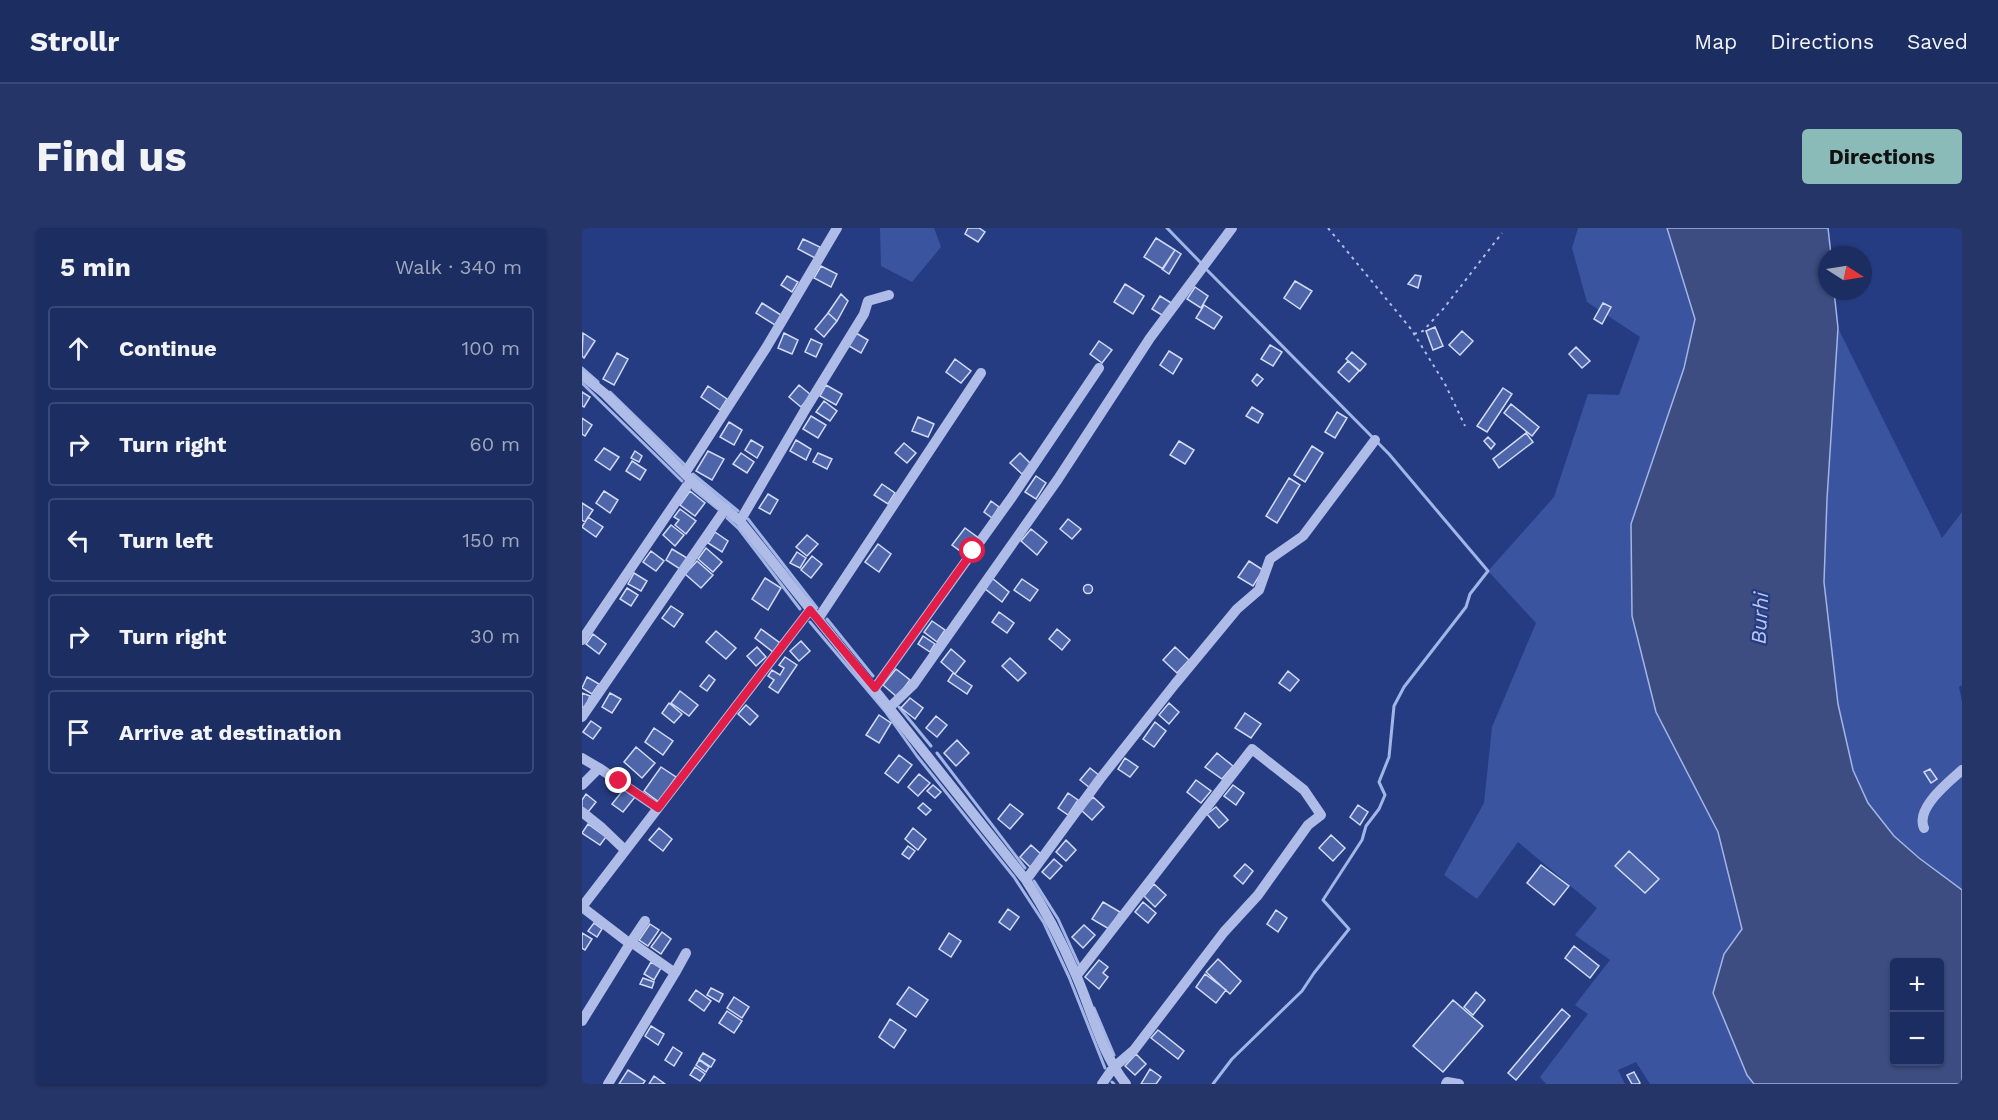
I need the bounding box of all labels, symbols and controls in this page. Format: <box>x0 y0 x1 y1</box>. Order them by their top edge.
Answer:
text: Strollr <box>30 25 119 58</box>
text: Map <box>1694 29 1737 54</box>
text: Directions <box>1770 29 1874 54</box>
text: Saved <box>1907 29 1968 54</box>
button: Directions <box>1802 129 1962 184</box>
text: Find us <box>36 132 187 181</box>
north arrow <box>1818 246 1872 300</box>
text: 5 min <box>60 252 131 282</box>
text: Walk · 340 m <box>395 255 522 279</box>
icon: ahead <box>62 332 95 365</box>
text: Continue <box>119 336 217 361</box>
text: 100 m <box>461 336 520 360</box>
icon: right <box>62 428 95 461</box>
text: Turn right <box>119 432 226 457</box>
text: 60 m <box>470 432 520 456</box>
icon: left <box>62 524 95 557</box>
text: Turn left <box>119 528 213 553</box>
text: 150 m <box>462 528 520 552</box>
route start <box>959 537 985 563</box>
water label: Burhi <box>1746 591 1773 645</box>
icon: right <box>62 620 95 653</box>
text: Turn right <box>119 624 226 649</box>
text: 30 m <box>470 624 520 648</box>
icon: arrive <box>62 716 95 749</box>
text: Arrive at destination <box>119 720 342 745</box>
route end <box>605 767 631 793</box>
map controls <box>1890 958 1944 1066</box>
button: + <box>1890 958 1944 1012</box>
button: − <box>1890 1012 1944 1066</box>

